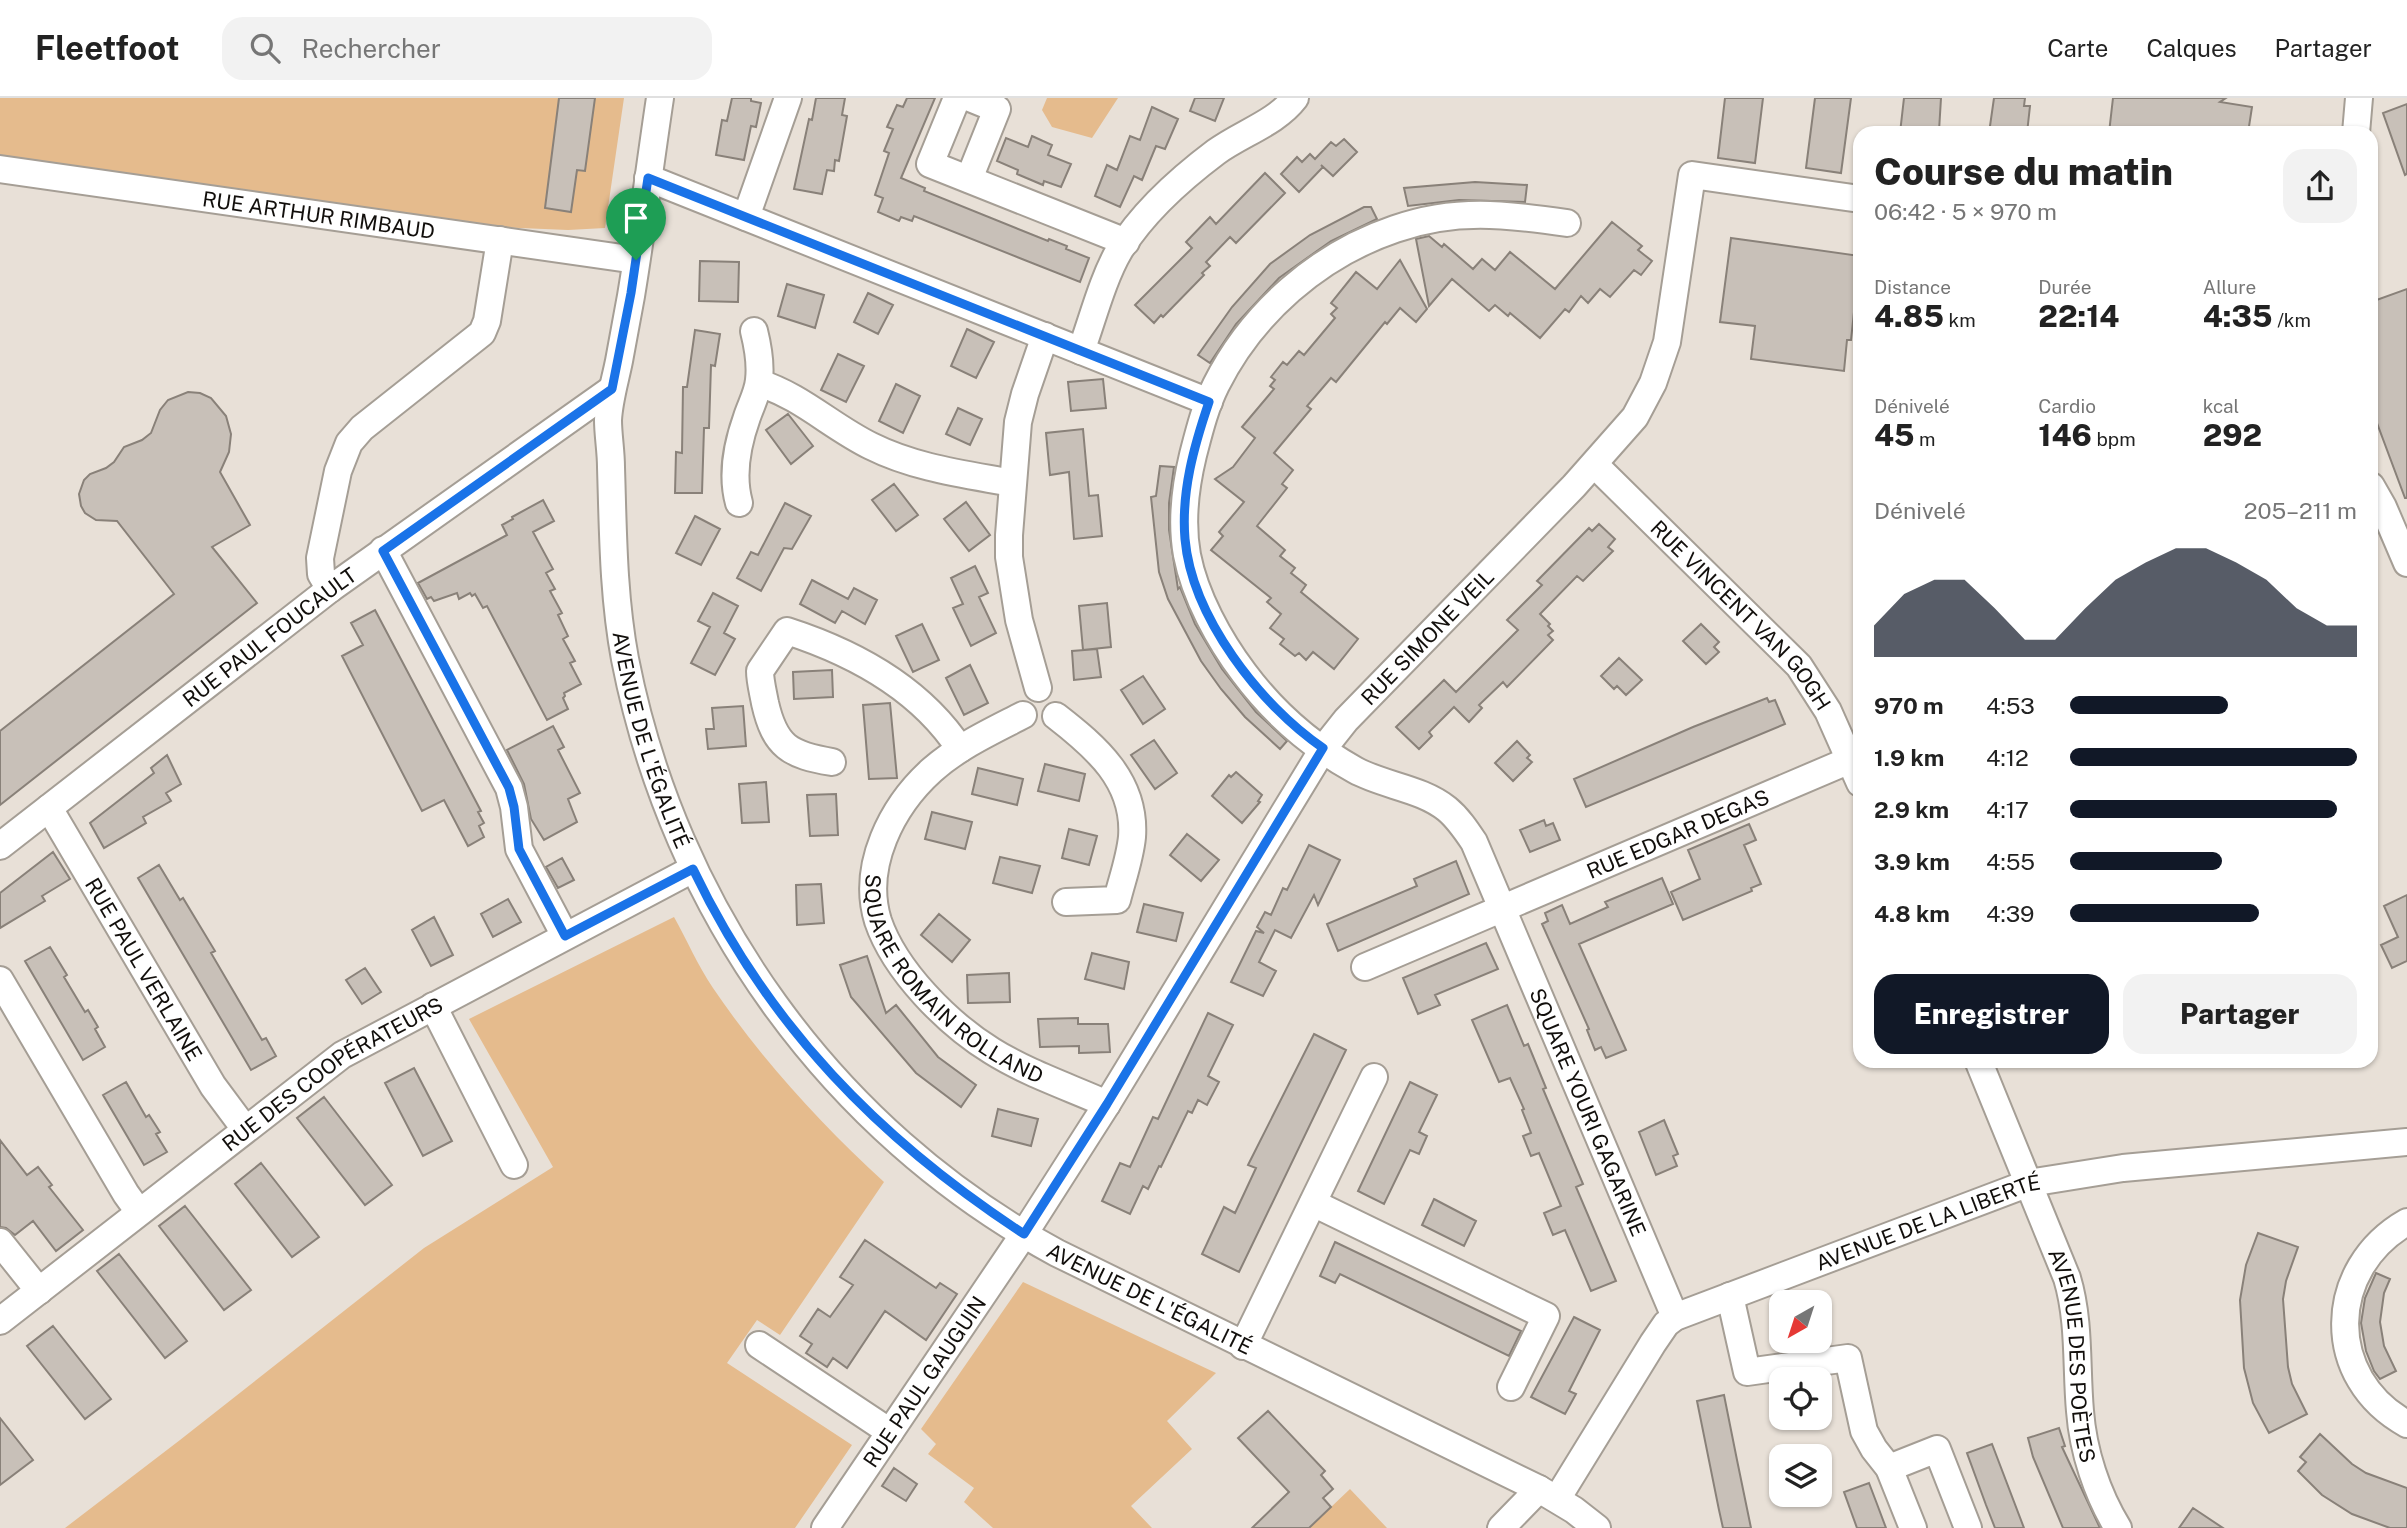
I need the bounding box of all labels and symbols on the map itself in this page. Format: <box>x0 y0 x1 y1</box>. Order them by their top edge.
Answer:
street label: RUE ARTHUR RIMBAUD <box>201 186 437 244</box>
pin <box>606 188 666 260</box>
street label: RUE VINCENT VAN GOGH <box>1646 515 1837 715</box>
street label: RUE PAUL FOUCAULT <box>177 562 361 712</box>
street label: RUE SIMONE VEIL <box>1355 564 1499 710</box>
street label: AVENUE DE L'ÉGALITÉ <box>608 630 696 852</box>
street label: RUE EDGAR DEGAS <box>1583 784 1773 883</box>
street label: RUE PAUL VERLAINE <box>80 873 208 1065</box>
street label: SQUARE ROMAIN ROLLAND <box>861 873 1047 1088</box>
street label: SQUARE YOURI GAGARINE <box>1525 984 1652 1240</box>
street label: RUE DES COOPÉRATEURS <box>217 991 447 1156</box>
street label: AVENUE DE LA LIBERTÉ <box>1812 1169 2042 1275</box>
street label: AVENUE DE L'ÉGALITÉ <box>1043 1237 1256 1359</box>
street label: AVENUE DES POÈTES <box>2044 1245 2101 1465</box>
north arrow <box>1769 1290 1832 1353</box>
street label: RUE PAUL GAUGUIN <box>857 1291 991 1472</box>

